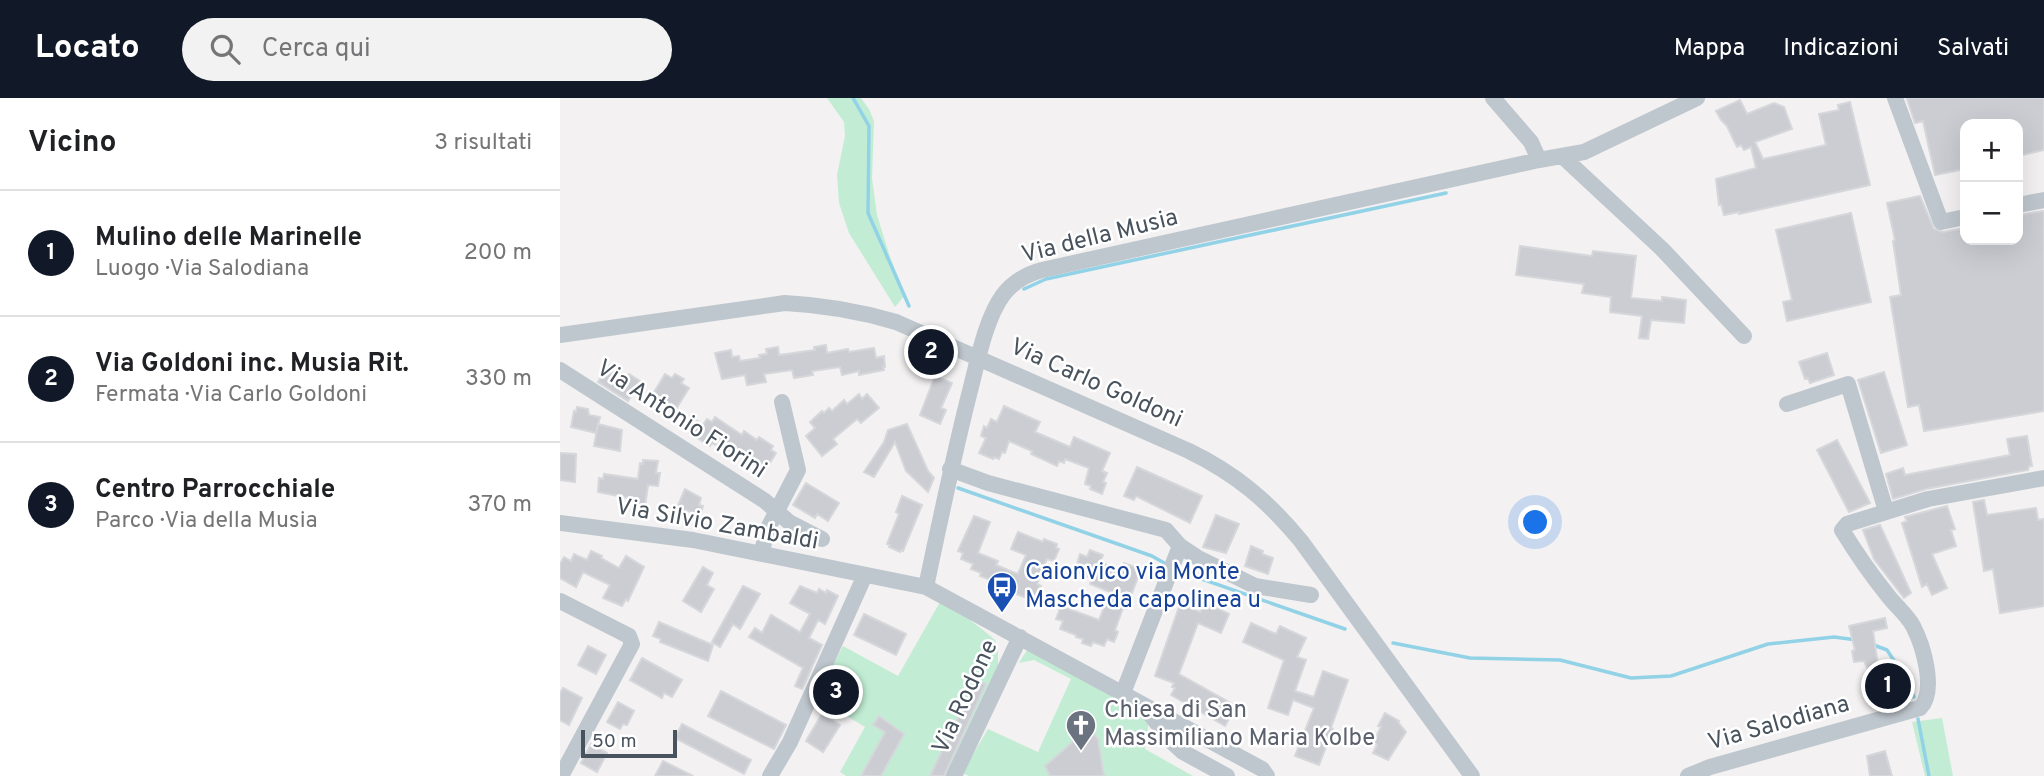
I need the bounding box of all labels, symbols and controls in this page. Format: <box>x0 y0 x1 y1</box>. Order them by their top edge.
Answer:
search box <box>182 18 672 81</box>
text: Locato <box>35 28 140 70</box>
icon: search <box>206 30 244 68</box>
text: Cerca qui <box>262 33 371 66</box>
text: Mappa <box>1674 34 1745 64</box>
text: Indicazioni <box>1783 34 1899 64</box>
text: Salvati <box>1937 34 2009 64</box>
map controls <box>1960 119 2023 245</box>
button: + <box>1960 119 2023 182</box>
text: Vicino <box>28 125 117 162</box>
text: 3 risultati <box>434 129 532 158</box>
button: − <box>1960 182 2023 245</box>
street label: Via della Musia <box>1019 203 1181 271</box>
text: Mulino delle Marinelle <box>95 222 362 255</box>
text: 1 <box>46 239 56 268</box>
text: 200 m <box>464 239 532 268</box>
text: Luogo · Via Salodiana <box>95 255 309 284</box>
pin: 2 <box>908 326 954 378</box>
street label: Via Carlo Goldoni <box>1005 333 1187 435</box>
text: Via Goldoni inc. Musia Rit. <box>95 348 409 381</box>
street label: Via Antonio Fiorini <box>590 354 772 486</box>
text: 2 <box>44 365 58 394</box>
text: 330 m <box>465 365 532 394</box>
text: Fermata · Via Carlo Goldoni <box>95 381 367 410</box>
text: Centro Parrocchiale <box>95 474 335 507</box>
text: 3 <box>44 491 58 520</box>
text: 370 m <box>467 491 532 520</box>
street label: Via Silvio Zambaldi <box>613 492 821 558</box>
your location <box>1518 505 1552 539</box>
text: Parco · Via della Musia <box>95 507 318 536</box>
place label: Caionvico via Monte Mascheda capolinea u <box>1025 558 1261 616</box>
bus stop icon: Caionvico via Monte Mascheda capolinea u <box>985 570 1019 614</box>
street label: Via Rodone <box>926 635 1006 759</box>
pin: 1 <box>1865 660 1911 712</box>
pin: 3 <box>813 666 859 718</box>
street label: Via Salodiana <box>1705 689 1853 759</box>
place label: Chiesa di San Massimiliano Maria Kolbe <box>1104 696 1375 754</box>
church icon: Chiesa di San Massimiliano Maria Kolbe <box>1064 708 1098 752</box>
scale bar <box>581 727 677 759</box>
text: 50 m <box>592 730 637 754</box>

